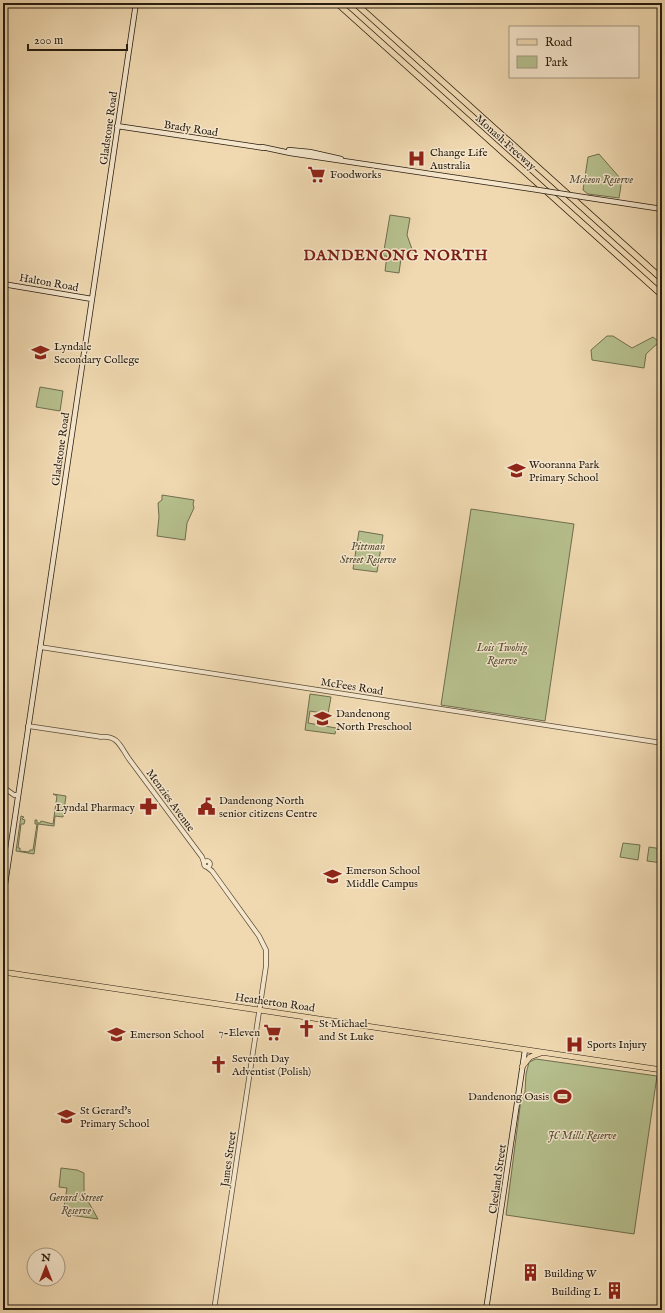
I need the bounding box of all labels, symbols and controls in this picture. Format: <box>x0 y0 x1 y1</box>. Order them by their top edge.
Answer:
scale bar <box>28 26 127 52</box>
legend <box>509 26 639 78</box>
text: 200 m <box>34 33 63 48</box>
text: Road <box>545 35 573 50</box>
text: Park <box>545 55 568 70</box>
street label: Gladstone Road <box>97 90 121 166</box>
street label: Monash Freeway <box>472 112 539 174</box>
street label: Brady Road <box>163 118 219 140</box>
place label: Change Life Australia <box>429 146 488 173</box>
hospital icon: Change Life Australia <box>407 148 427 168</box>
supermarket icon: Foodworks <box>307 164 327 184</box>
place label: Foodworks <box>330 168 381 182</box>
park label: Mckeon Reserve <box>569 173 633 187</box>
district label: DANDENONG NORTH <box>303 246 489 265</box>
street label: Halton Road <box>18 271 80 295</box>
place label: Lyndale Secondary College <box>54 340 139 367</box>
school or university icon: Lyndale Secondary College <box>31 342 51 362</box>
street label: Gladstone Road <box>49 411 73 487</box>
place label: Wooranna Park Primary School <box>529 458 599 485</box>
school or university icon: Wooranna Park Primary School <box>506 460 526 480</box>
park label: Pittman Street Reserve <box>340 540 397 567</box>
park label: Lois Twohig Reserve <box>476 641 528 668</box>
street label: McFees Road <box>320 675 384 699</box>
place label: Dandenong North Preschool <box>336 707 412 734</box>
school or university icon: Dandenong North Preschool <box>313 709 333 729</box>
street label: Menzies Avenue <box>143 767 198 835</box>
place label: Dandenong North senior citizens Centre <box>219 794 317 821</box>
public building icon: Dandenong North senior citizens Centre <box>196 796 216 816</box>
pharmacy icon: Lyndal Pharmacy <box>138 797 158 817</box>
place label: Lyndal Pharmacy <box>56 801 136 815</box>
place label: Emerson School Middle Campus <box>346 864 420 891</box>
school or university icon: Emerson School Middle Campus <box>323 866 343 886</box>
street label: Heatherton Road <box>234 990 316 1016</box>
place label: St Michael and St Luke <box>319 1017 374 1044</box>
church icon: St Michael and St Luke <box>296 1019 316 1039</box>
supermarket icon: 7-Eleven <box>263 1022 283 1042</box>
school or university icon: Emerson School <box>107 1024 127 1044</box>
place label: 7-Eleven <box>218 1026 260 1040</box>
place label: Emerson School <box>130 1028 204 1042</box>
hospital icon: Sports Injury <box>564 1034 584 1054</box>
place label: Sports Injury <box>587 1038 647 1052</box>
place label: Seventh Day Adventist (Polish) <box>231 1052 311 1079</box>
church icon: Seventh Day Adventist (Polish) <box>209 1054 229 1074</box>
sports icon: Dandenong Oasis <box>552 1086 572 1106</box>
place label: Dandenong Oasis <box>468 1090 549 1104</box>
place label: St Gerard's Primary School <box>80 1104 149 1131</box>
school or university icon: St Gerard's Primary School <box>57 1106 77 1126</box>
park label: JC Mills Reserve <box>548 1129 617 1143</box>
street label: James Street <box>218 1130 240 1190</box>
street label: Cleeland Street <box>486 1143 510 1215</box>
park label: Gerard Street Reserve <box>49 1191 104 1218</box>
north arrow <box>26 1247 66 1287</box>
text: N <box>40 1251 51 1265</box>
building icon: Building W <box>521 1263 541 1283</box>
place label: Building W <box>544 1267 597 1281</box>
building icon: Building L <box>604 1281 624 1301</box>
place label: Building L <box>551 1285 601 1299</box>

